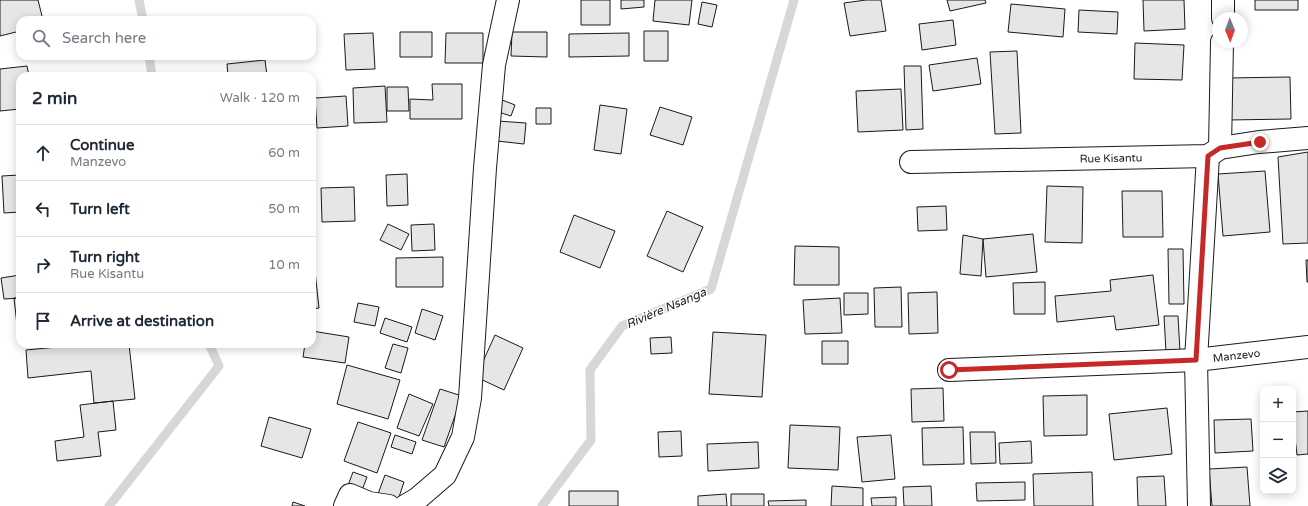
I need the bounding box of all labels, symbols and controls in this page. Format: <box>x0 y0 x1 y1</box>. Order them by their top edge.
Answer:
north arrow <box>1212 12 1248 48</box>
search box <box>16 16 316 60</box>
icon: search <box>30 27 52 49</box>
text: Search here <box>62 29 146 47</box>
text: 2 min <box>32 88 77 109</box>
text: Walk · 120 m <box>220 90 300 106</box>
route end <box>1251 133 1269 151</box>
text: Continue <box>70 136 134 154</box>
icon: ahead <box>32 142 54 164</box>
text: 60 m <box>268 145 300 161</box>
street label: Rue Kisantu <box>1079 151 1142 166</box>
text: Manzevo <box>70 154 126 170</box>
icon: left <box>32 198 54 220</box>
text: Turn left <box>70 200 130 218</box>
text: 50 m <box>268 201 300 217</box>
text: Turn right <box>70 248 140 266</box>
icon: right <box>32 254 54 276</box>
text: 10 m <box>268 257 300 273</box>
text: Rue Kisantu <box>70 266 144 282</box>
water label: Rivière Nsanga <box>624 285 708 331</box>
icon: arrive <box>32 310 54 332</box>
text: Arrive at destination <box>70 312 214 330</box>
street label: Manzevo <box>1212 347 1261 365</box>
route start <box>940 361 958 379</box>
map controls <box>1260 386 1296 494</box>
button: + <box>1260 386 1296 422</box>
button: − <box>1260 422 1296 458</box>
button: layers <box>1260 458 1296 494</box>

